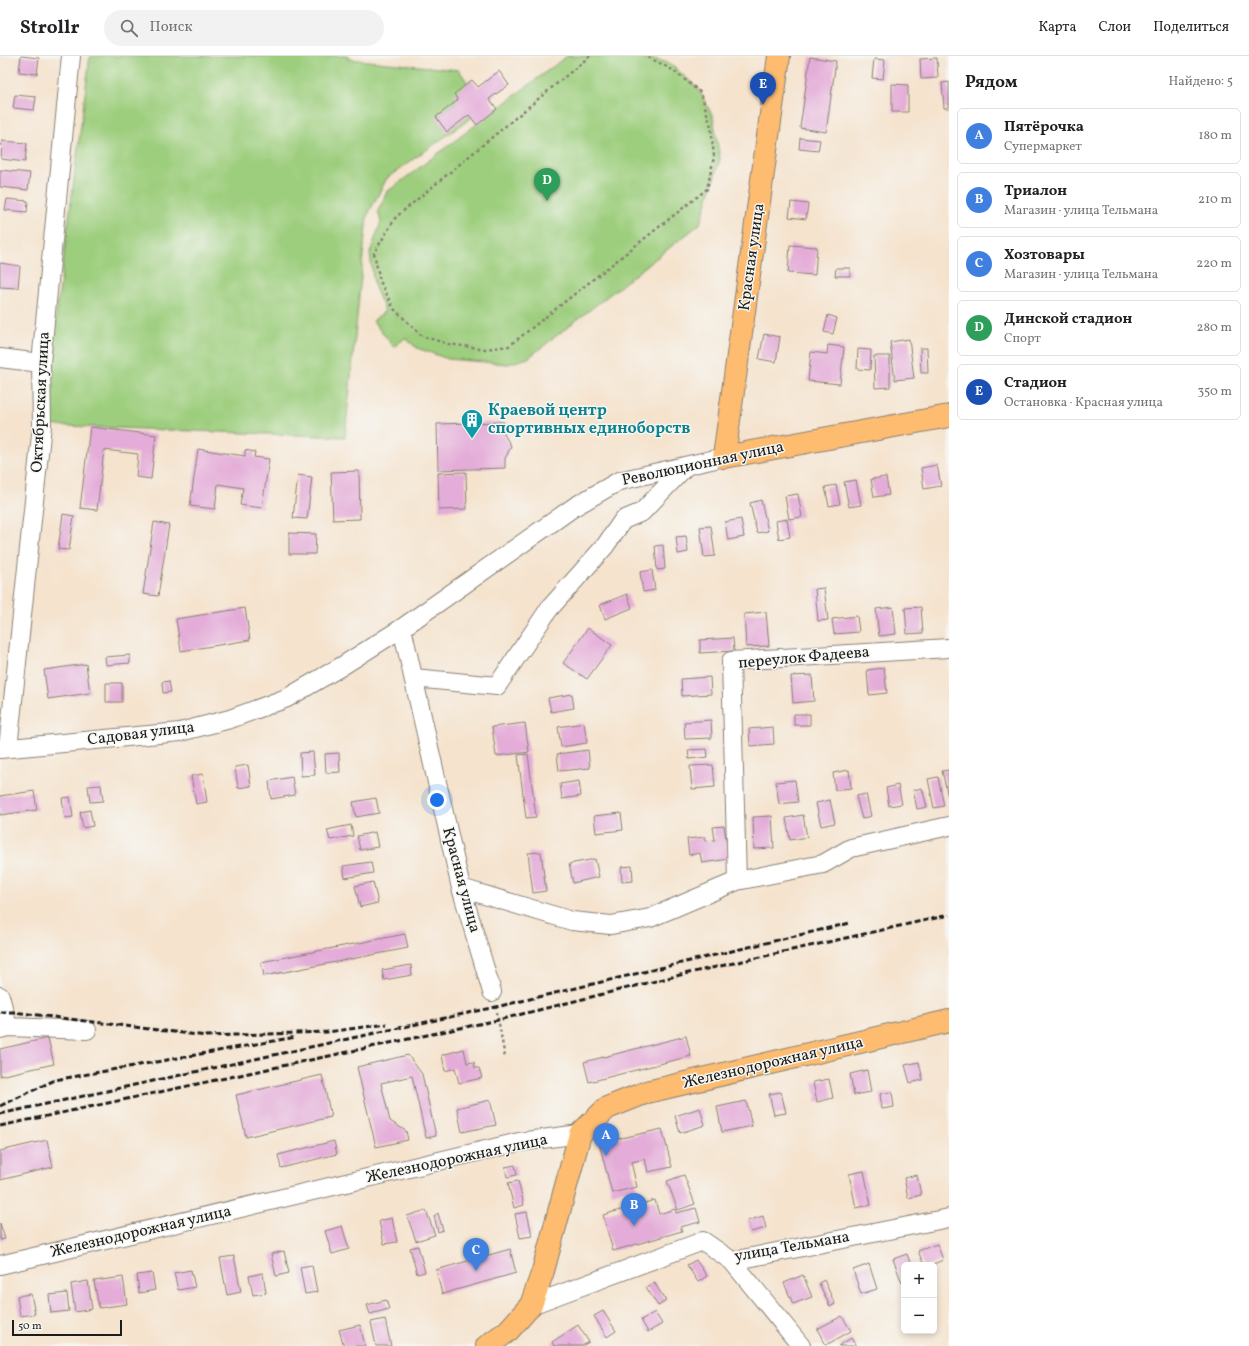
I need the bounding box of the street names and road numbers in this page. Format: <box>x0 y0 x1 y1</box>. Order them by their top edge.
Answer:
street label: Красная улица <box>734 202 770 312</box>
street label: Октябрьская улица <box>26 331 56 473</box>
street label: Революционная улица <box>620 436 786 492</box>
street label: переулок Фадеева <box>737 641 871 675</box>
street label: Садовая улица <box>86 717 196 751</box>
street label: Красная улица <box>436 825 486 935</box>
street label: Железнодорожная улица <box>680 1031 866 1095</box>
street label: Железнодорожная улица <box>364 1129 550 1189</box>
street label: Железнодорожная улица <box>48 1200 234 1264</box>
street label: улица Тельмана <box>733 1226 851 1268</box>

